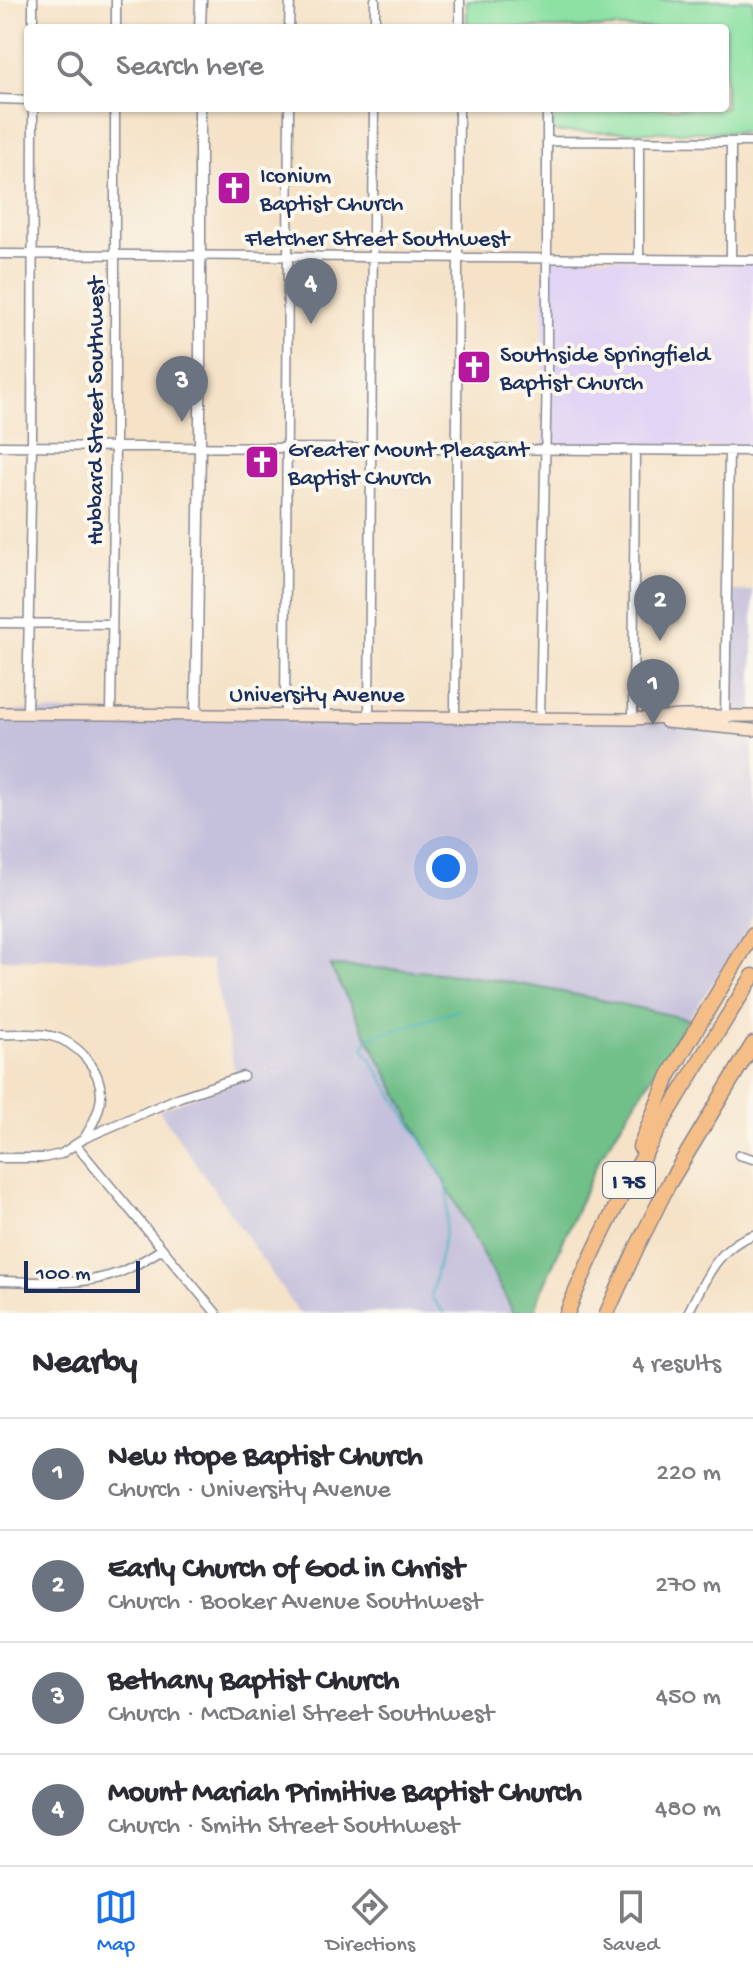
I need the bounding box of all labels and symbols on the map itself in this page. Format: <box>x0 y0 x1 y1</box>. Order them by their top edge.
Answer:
place label: Iconium Baptist Church <box>259 163 404 220</box>
church icon: Iconium Baptist Church <box>215 169 253 207</box>
street label: Fletcher Street Southwest <box>244 226 511 255</box>
pin: 4 <box>285 258 337 324</box>
street label: Hubbard Street Southwest <box>83 274 112 545</box>
place label: Southside Springfield Baptist Church <box>499 342 712 399</box>
church icon: Southside Springfield Baptist Church <box>455 348 493 386</box>
pin: 3 <box>156 356 208 422</box>
place label: Greater Mount Pleasant Baptist Church <box>287 437 531 494</box>
church icon: Greater Mount Pleasant Baptist Church <box>243 443 281 481</box>
pin: 2 <box>634 575 686 641</box>
pin: 1 <box>627 659 679 725</box>
street label: University Avenue <box>229 682 405 711</box>
your location <box>426 848 466 888</box>
road number: I 75 <box>603 1162 655 1198</box>
scale bar <box>24 1257 140 1293</box>

